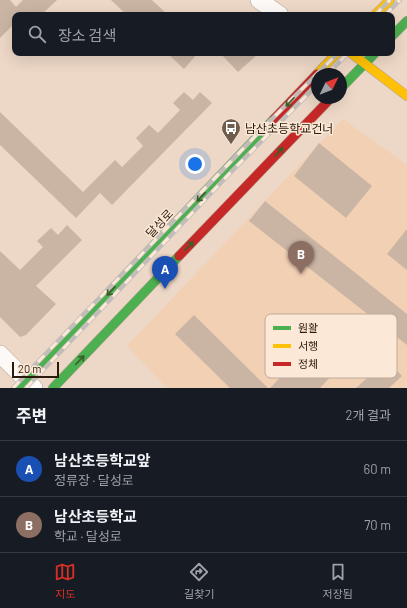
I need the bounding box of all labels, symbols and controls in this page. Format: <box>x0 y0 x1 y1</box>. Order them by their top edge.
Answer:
search box <box>12 12 395 56</box>
icon: search <box>26 23 48 45</box>
text: 장소 검색 <box>58 26 116 44</box>
north arrow <box>311 68 347 104</box>
one-way arrow <box>285 97 295 107</box>
bus stop icon: 남산초등학교건너 <box>220 117 242 145</box>
place label: 남산초등학교건너 <box>245 121 333 135</box>
one-way arrow <box>274 147 284 157</box>
your location <box>185 154 205 174</box>
one-way arrow <box>196 192 206 202</box>
street label: 달성로 <box>143 206 175 240</box>
one-way arrow <box>184 241 194 251</box>
pin: B <box>288 241 314 274</box>
pin: A <box>152 256 178 289</box>
one-way arrow <box>107 286 116 296</box>
legend <box>265 314 397 378</box>
text: 원활 <box>298 321 318 334</box>
text: 서행 <box>298 339 318 352</box>
one-way arrow <box>75 355 85 365</box>
text: 정체 <box>298 357 318 370</box>
scale bar <box>12 360 59 379</box>
text: 20 m <box>18 362 41 375</box>
text: 주변 <box>16 405 47 425</box>
text: 2개 결과 <box>346 407 391 423</box>
text: 남산초등학교앞 <box>54 451 151 469</box>
text: A <box>25 461 33 477</box>
text: 60 m <box>364 461 391 477</box>
text: 정류장 · 달성로 <box>54 472 134 488</box>
text: 남산초등학교 <box>54 507 137 525</box>
text: B <box>25 517 33 533</box>
text: 70 m <box>364 517 391 533</box>
text: 학교 · 달성로 <box>54 528 122 544</box>
tab: 지도 <box>54 561 76 601</box>
tab: 길찾기 <box>184 561 214 601</box>
tab: 저장됨 <box>323 561 353 601</box>

